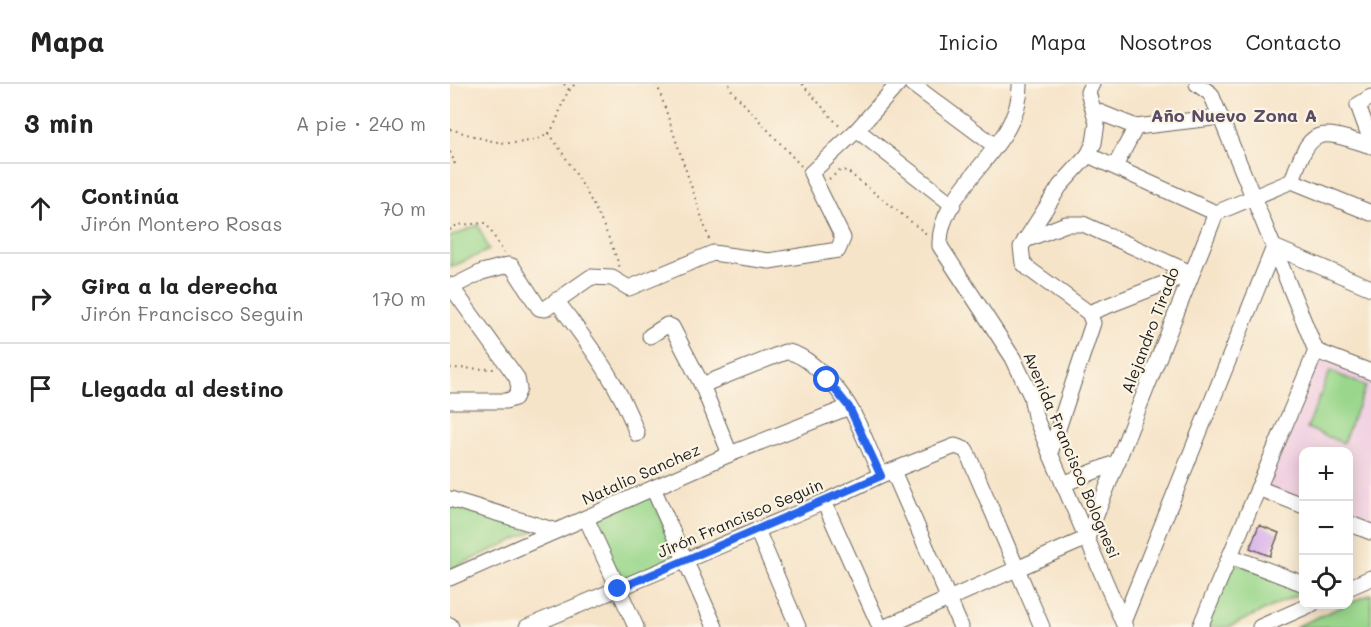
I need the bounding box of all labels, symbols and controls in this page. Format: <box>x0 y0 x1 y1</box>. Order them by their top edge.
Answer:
text: Mapa <box>30 23 105 59</box>
text: Inicio <box>939 28 998 55</box>
text: Mapa <box>1031 28 1086 55</box>
text: Nosotros <box>1119 28 1213 55</box>
text: Contacto <box>1246 28 1341 55</box>
district label: Año Nuevo Zona A <box>1151 103 1317 127</box>
text: 3 min <box>24 106 93 140</box>
text: A pie · 240 m <box>296 110 426 136</box>
text: Continúa <box>81 181 179 210</box>
icon: ahead <box>24 192 57 225</box>
text: 70 m <box>380 195 426 221</box>
text: Jirón Montero Rosas <box>81 210 282 236</box>
street label: Alejandro Tirado <box>1116 264 1183 396</box>
text: Gira a la derecha <box>81 271 278 300</box>
icon: right <box>24 282 57 315</box>
text: 170 m <box>371 285 426 311</box>
text: Jirón Francisco Seguin <box>81 300 303 326</box>
street label: Avenida Francisco Bolognesi <box>1019 348 1126 561</box>
route start <box>813 366 839 392</box>
icon: arrive <box>24 372 57 405</box>
text: Llegada al destino <box>81 374 283 403</box>
street label: Natalio Sanchez <box>578 438 703 509</box>
map controls <box>1299 447 1353 609</box>
button: + <box>1299 447 1353 501</box>
street label: Jirón Francisco Seguin <box>654 473 826 562</box>
button: − <box>1299 501 1353 555</box>
button: locate <box>1299 555 1353 609</box>
route end <box>604 575 630 601</box>

